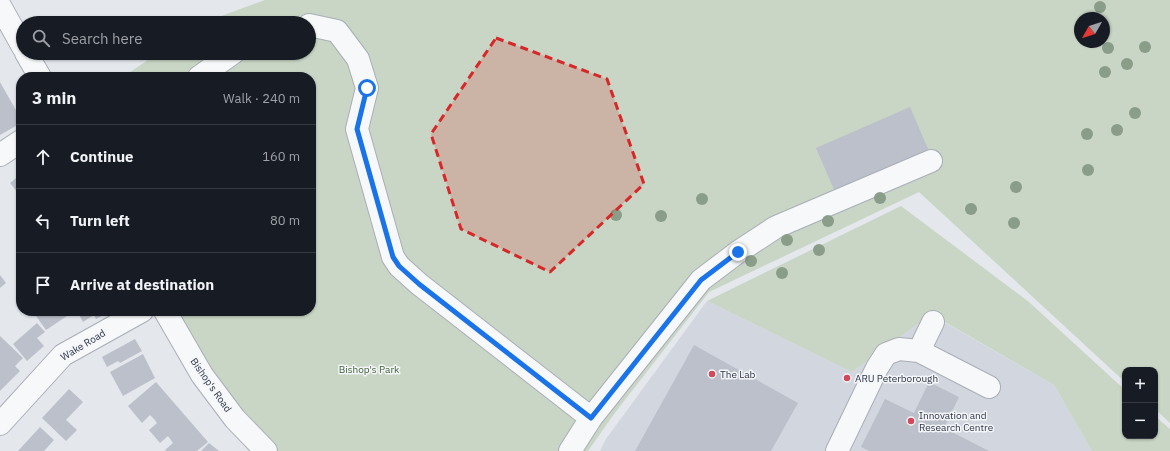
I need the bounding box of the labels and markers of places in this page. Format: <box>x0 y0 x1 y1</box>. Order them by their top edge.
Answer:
place label: The Lab <box>720 368 756 381</box>
marker: The Lab <box>707 369 717 379</box>
place label: ARU Peterborough <box>855 372 938 385</box>
marker: ARU Peterborough <box>842 373 852 383</box>
place label: Innovation and Research Centre <box>919 409 994 434</box>
marker: Innovation and Research Centre <box>906 416 916 426</box>

